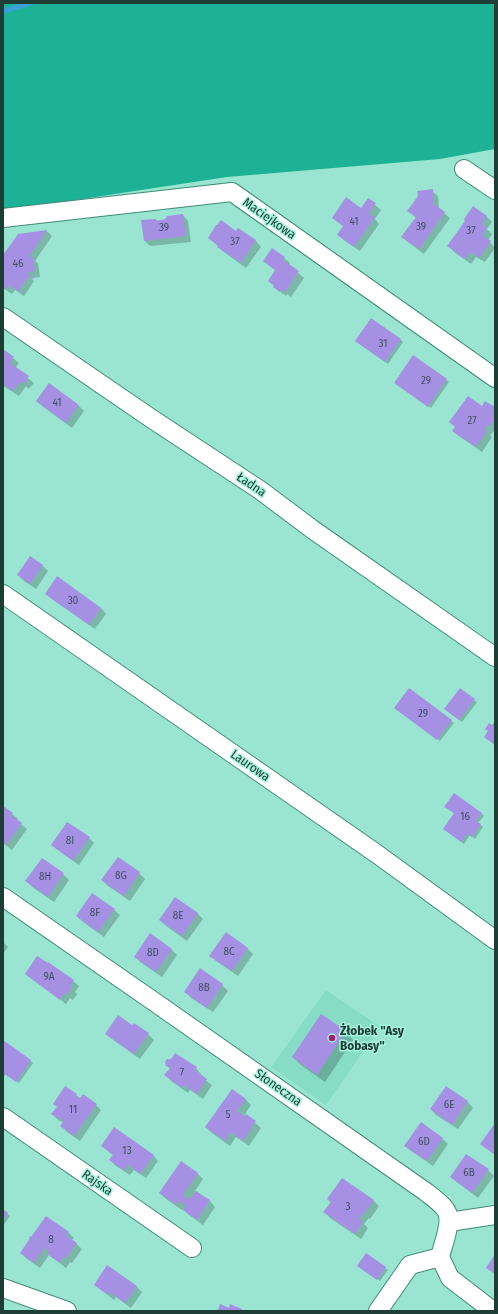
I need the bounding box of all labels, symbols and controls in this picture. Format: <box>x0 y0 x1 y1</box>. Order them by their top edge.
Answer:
street label: Maciejkowa <box>239 195 299 243</box>
house number: 41 <box>349 215 359 229</box>
house number: 39 <box>416 220 426 234</box>
house number: 39 <box>159 221 169 235</box>
house number: 37 <box>466 224 476 238</box>
house number: 37 <box>230 235 240 249</box>
house number: 46 <box>13 257 23 271</box>
house number: 31 <box>379 337 387 351</box>
house number: 29 <box>421 374 431 388</box>
house number: 41 <box>52 396 62 410</box>
house number: 27 <box>467 414 477 428</box>
street label: Ładna <box>233 469 269 501</box>
house number: 30 <box>68 594 78 608</box>
house number: 29 <box>418 707 428 721</box>
street label: Laurowa <box>227 747 273 785</box>
house number: 16 <box>460 810 470 824</box>
house number: 8I <box>66 834 74 848</box>
house number: 8G <box>115 869 127 883</box>
house number: 8H <box>39 870 51 884</box>
house number: 8F <box>90 906 100 920</box>
house number: 8E <box>173 909 183 923</box>
house number: 8C <box>223 945 235 959</box>
house number: 8D <box>147 946 159 960</box>
house number: 9A <box>43 970 55 984</box>
house number: 8B <box>198 981 210 995</box>
place label: Żłobek "Asy Bobasy" <box>340 1023 404 1054</box>
marker: Żłobek "Asy Bobasy" <box>327 1033 337 1043</box>
house number: 7 <box>180 1066 184 1080</box>
street label: Słoneczna <box>251 1066 305 1110</box>
house number: 6E <box>444 1098 454 1112</box>
house number: 11 <box>69 1103 77 1117</box>
house number: 5 <box>225 1108 231 1122</box>
house number: 6D <box>418 1135 430 1149</box>
house number: 13 <box>122 1144 132 1158</box>
house number: 6B <box>463 1166 475 1180</box>
street label: Rajska <box>78 1167 116 1199</box>
house number: 3 <box>346 1200 350 1214</box>
house number: 8 <box>48 1233 54 1247</box>

